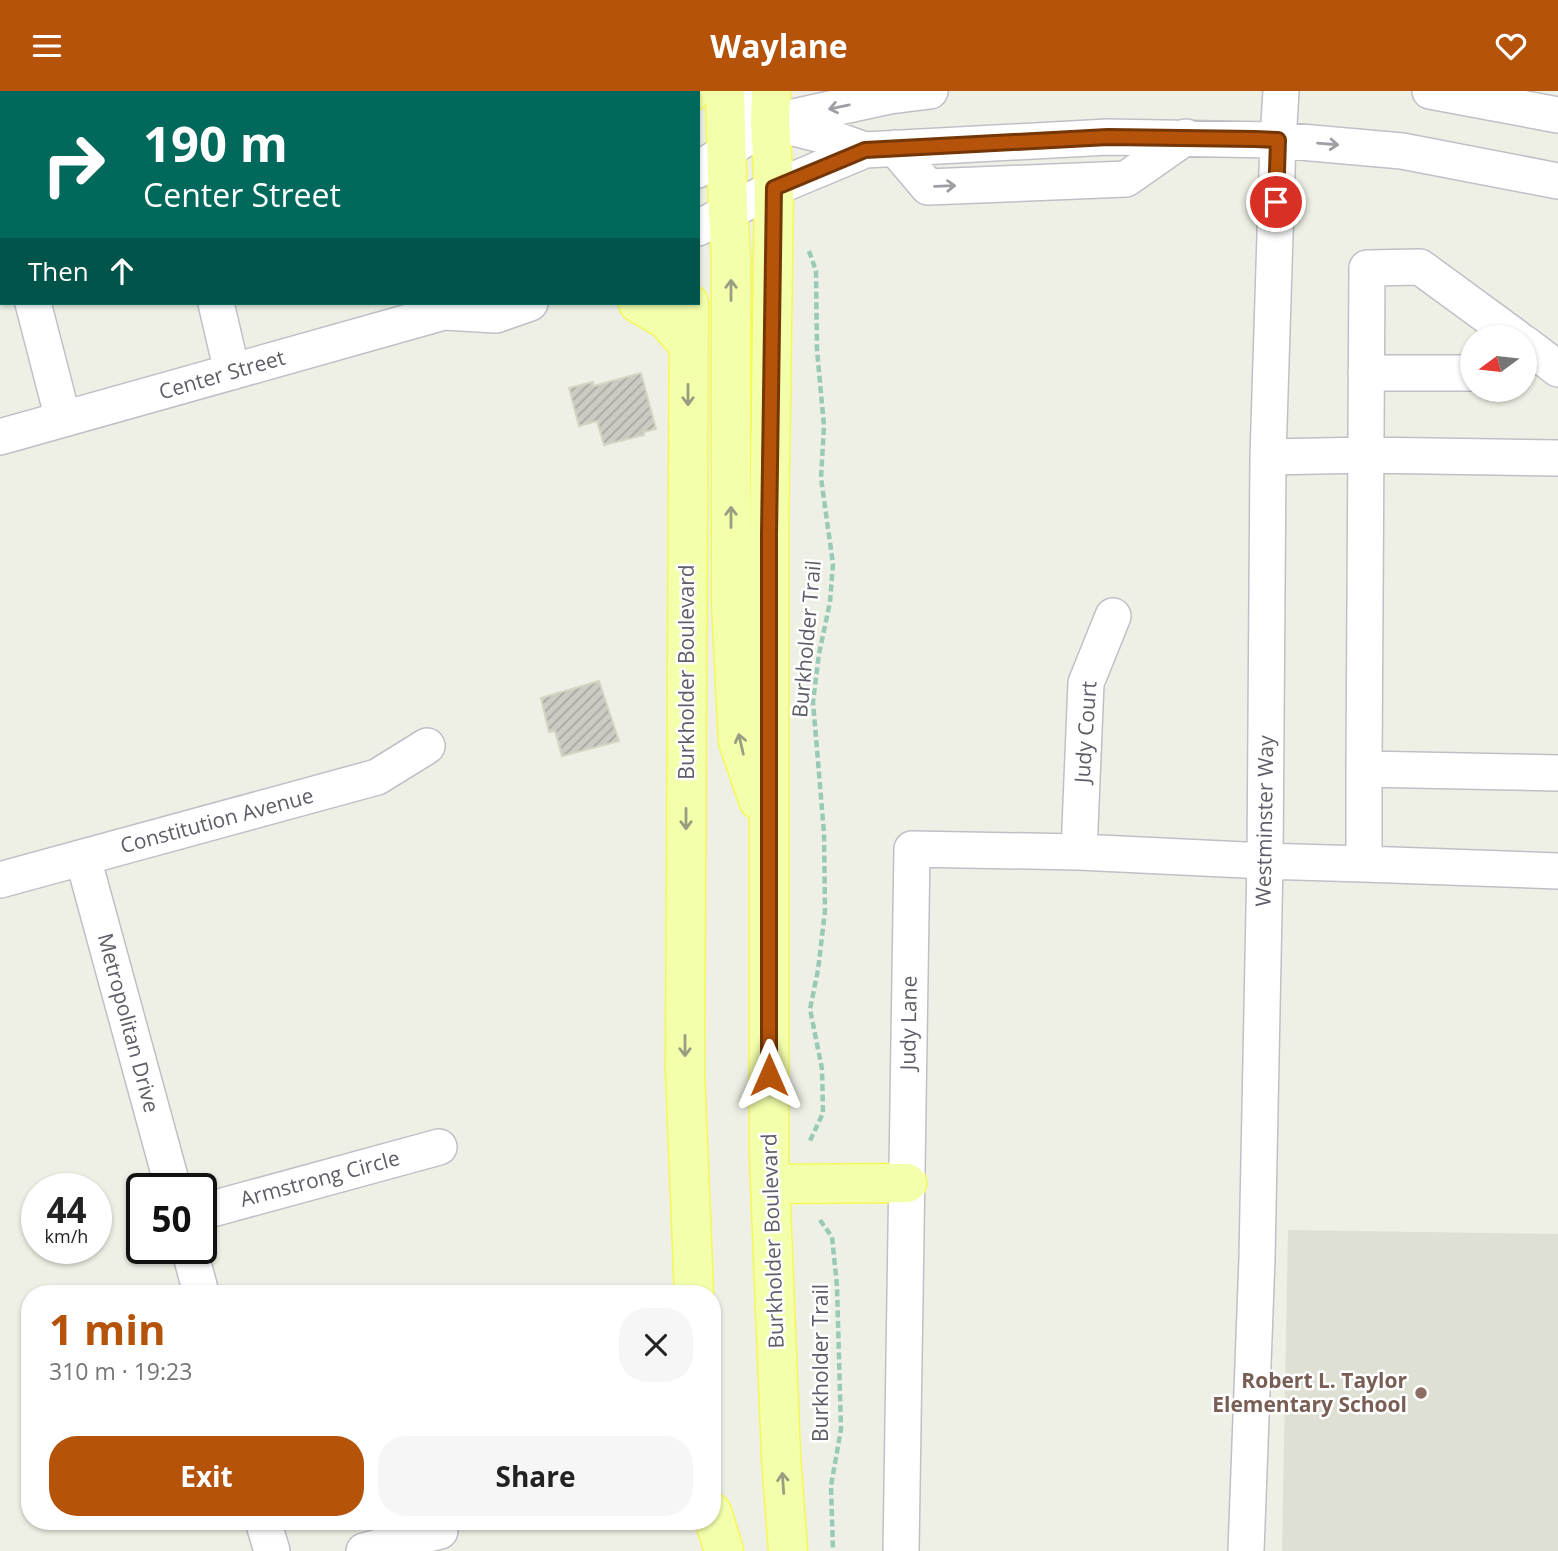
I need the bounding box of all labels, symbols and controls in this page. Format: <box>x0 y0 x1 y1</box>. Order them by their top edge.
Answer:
text: Waylane <box>710 24 848 67</box>
icon: menu <box>28 27 66 65</box>
icon: heart <box>1492 27 1530 65</box>
one-way arrow <box>828 100 851 114</box>
text: 190 m <box>143 110 288 176</box>
icon: right <box>28 119 119 210</box>
one-way arrow <box>1316 138 1339 151</box>
pin <box>1246 172 1306 232</box>
text: Center Street <box>143 173 341 216</box>
one-way arrow <box>933 180 956 193</box>
icon: arrive <box>1257 183 1295 221</box>
icon: ahead <box>103 252 141 290</box>
text: Then <box>28 253 89 289</box>
one-way arrow <box>724 279 738 302</box>
north arrow <box>1460 325 1536 403</box>
map controls <box>1460 325 1537 402</box>
street label: Center Street <box>155 343 288 405</box>
one-way arrow <box>681 384 695 407</box>
one-way arrow <box>724 506 738 529</box>
street label: Burkholder Trail <box>785 559 827 719</box>
street label: Burkholder Boulevard <box>672 564 700 780</box>
street label: Judy Court <box>1067 680 1103 786</box>
one-way arrow <box>733 733 747 756</box>
street label: Westminster Way <box>1249 735 1280 907</box>
street label: Constitution Avenue <box>117 781 316 859</box>
one-way arrow <box>679 807 693 830</box>
street label: Metropolitan Drive <box>92 930 166 1115</box>
street label: Judy Lane <box>893 975 923 1073</box>
one-way arrow <box>678 1035 692 1058</box>
position arrow <box>732 1038 806 1112</box>
street label: Burkholder Boulevard <box>754 1133 790 1349</box>
street label: Armstrong Circle <box>237 1143 403 1213</box>
speed limit sign: 50 <box>126 1173 217 1264</box>
text: 44 <box>46 1186 87 1233</box>
text: km/h <box>45 1224 88 1248</box>
street label: Burkholder Trail <box>806 1284 834 1442</box>
text: 1 min <box>49 1300 166 1357</box>
button: close <box>619 1308 693 1382</box>
text: 310 m · 19:23 <box>49 1355 192 1387</box>
place label: Robert L. Taylor Elementary School <box>1212 1366 1407 1418</box>
marker: Robert L. Taylor Elementary School <box>1413 1385 1429 1401</box>
button: Exit <box>49 1436 364 1516</box>
button: Share <box>378 1436 693 1516</box>
one-way arrow <box>776 1472 789 1495</box>

